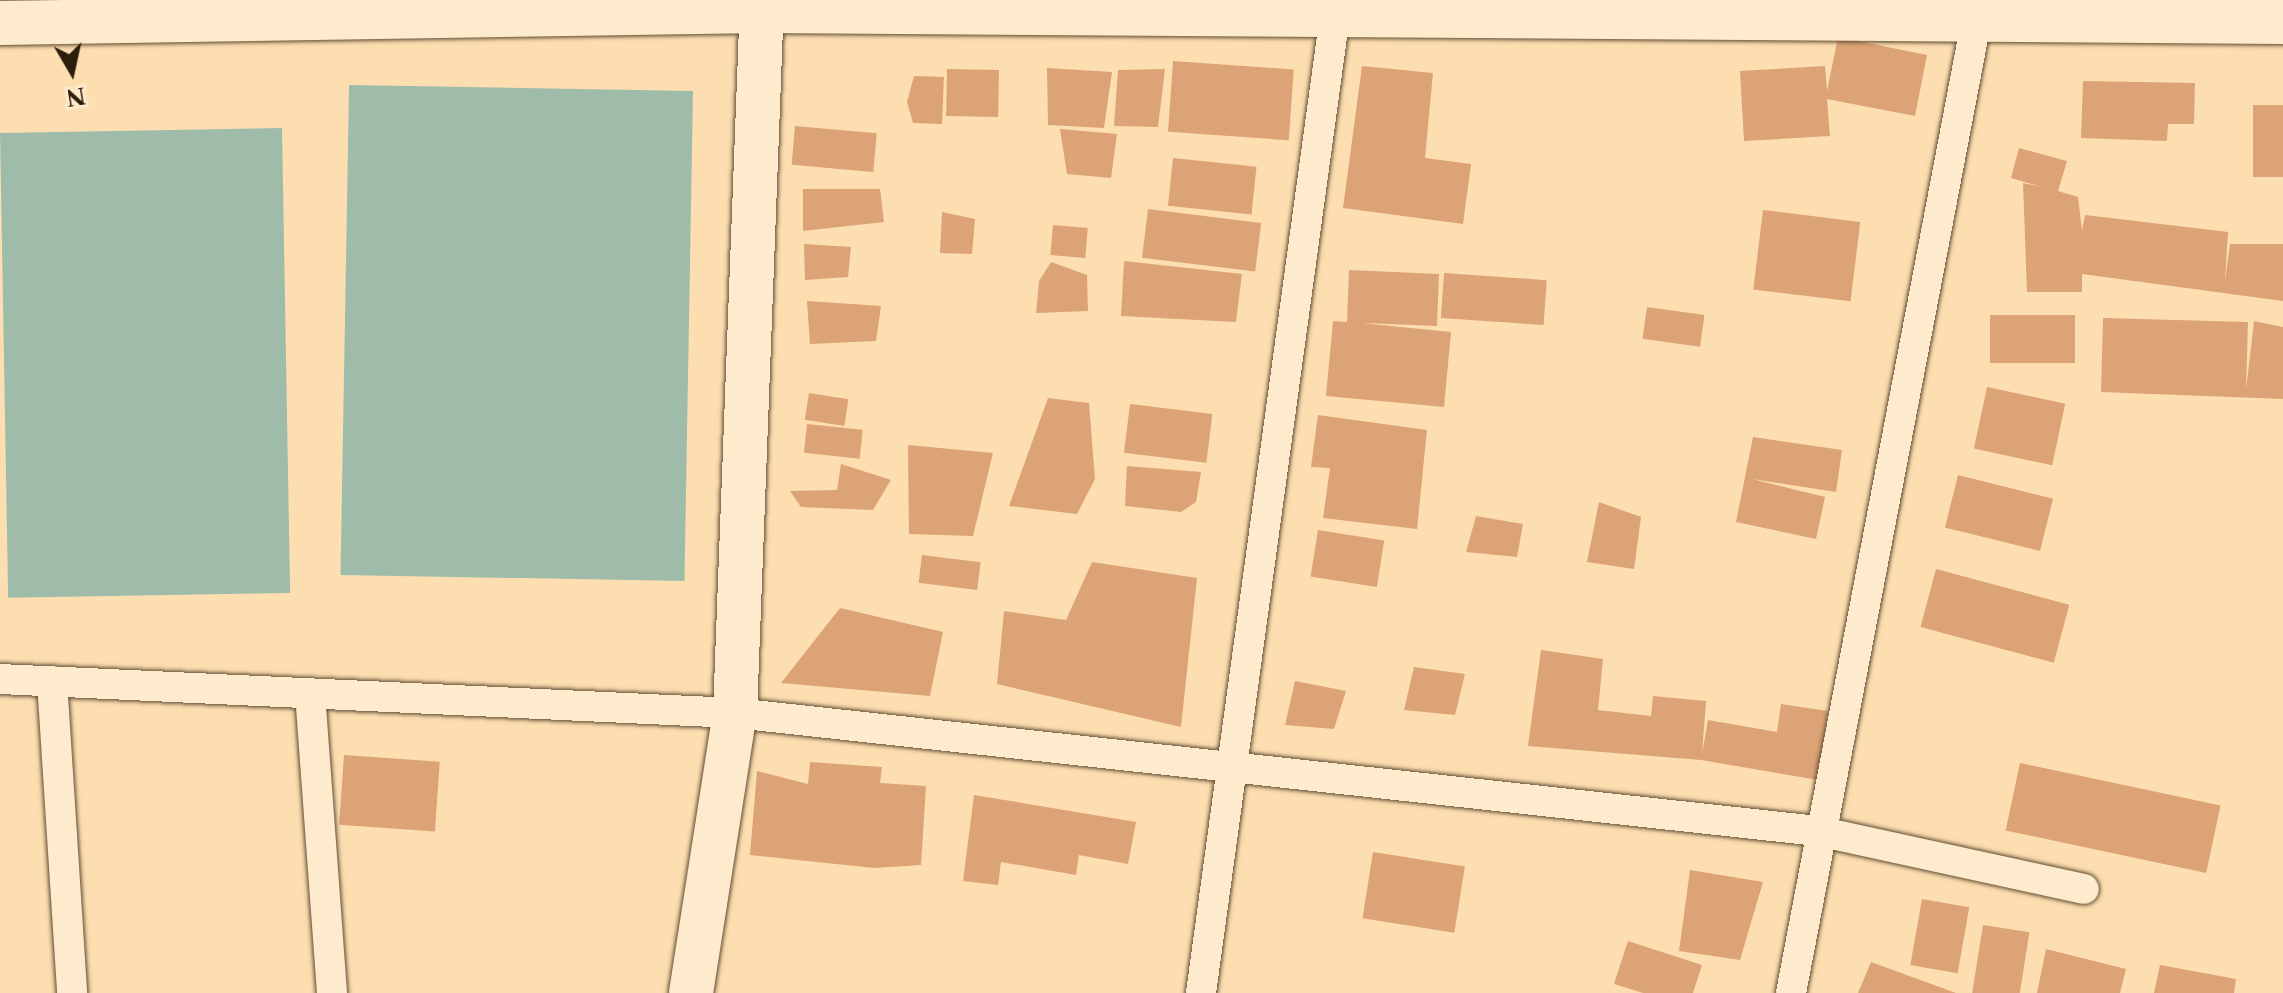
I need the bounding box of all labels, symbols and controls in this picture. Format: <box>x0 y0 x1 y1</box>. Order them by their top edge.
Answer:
north arrow <box>32 32 112 112</box>
text: N <box>64 81 87 111</box>

